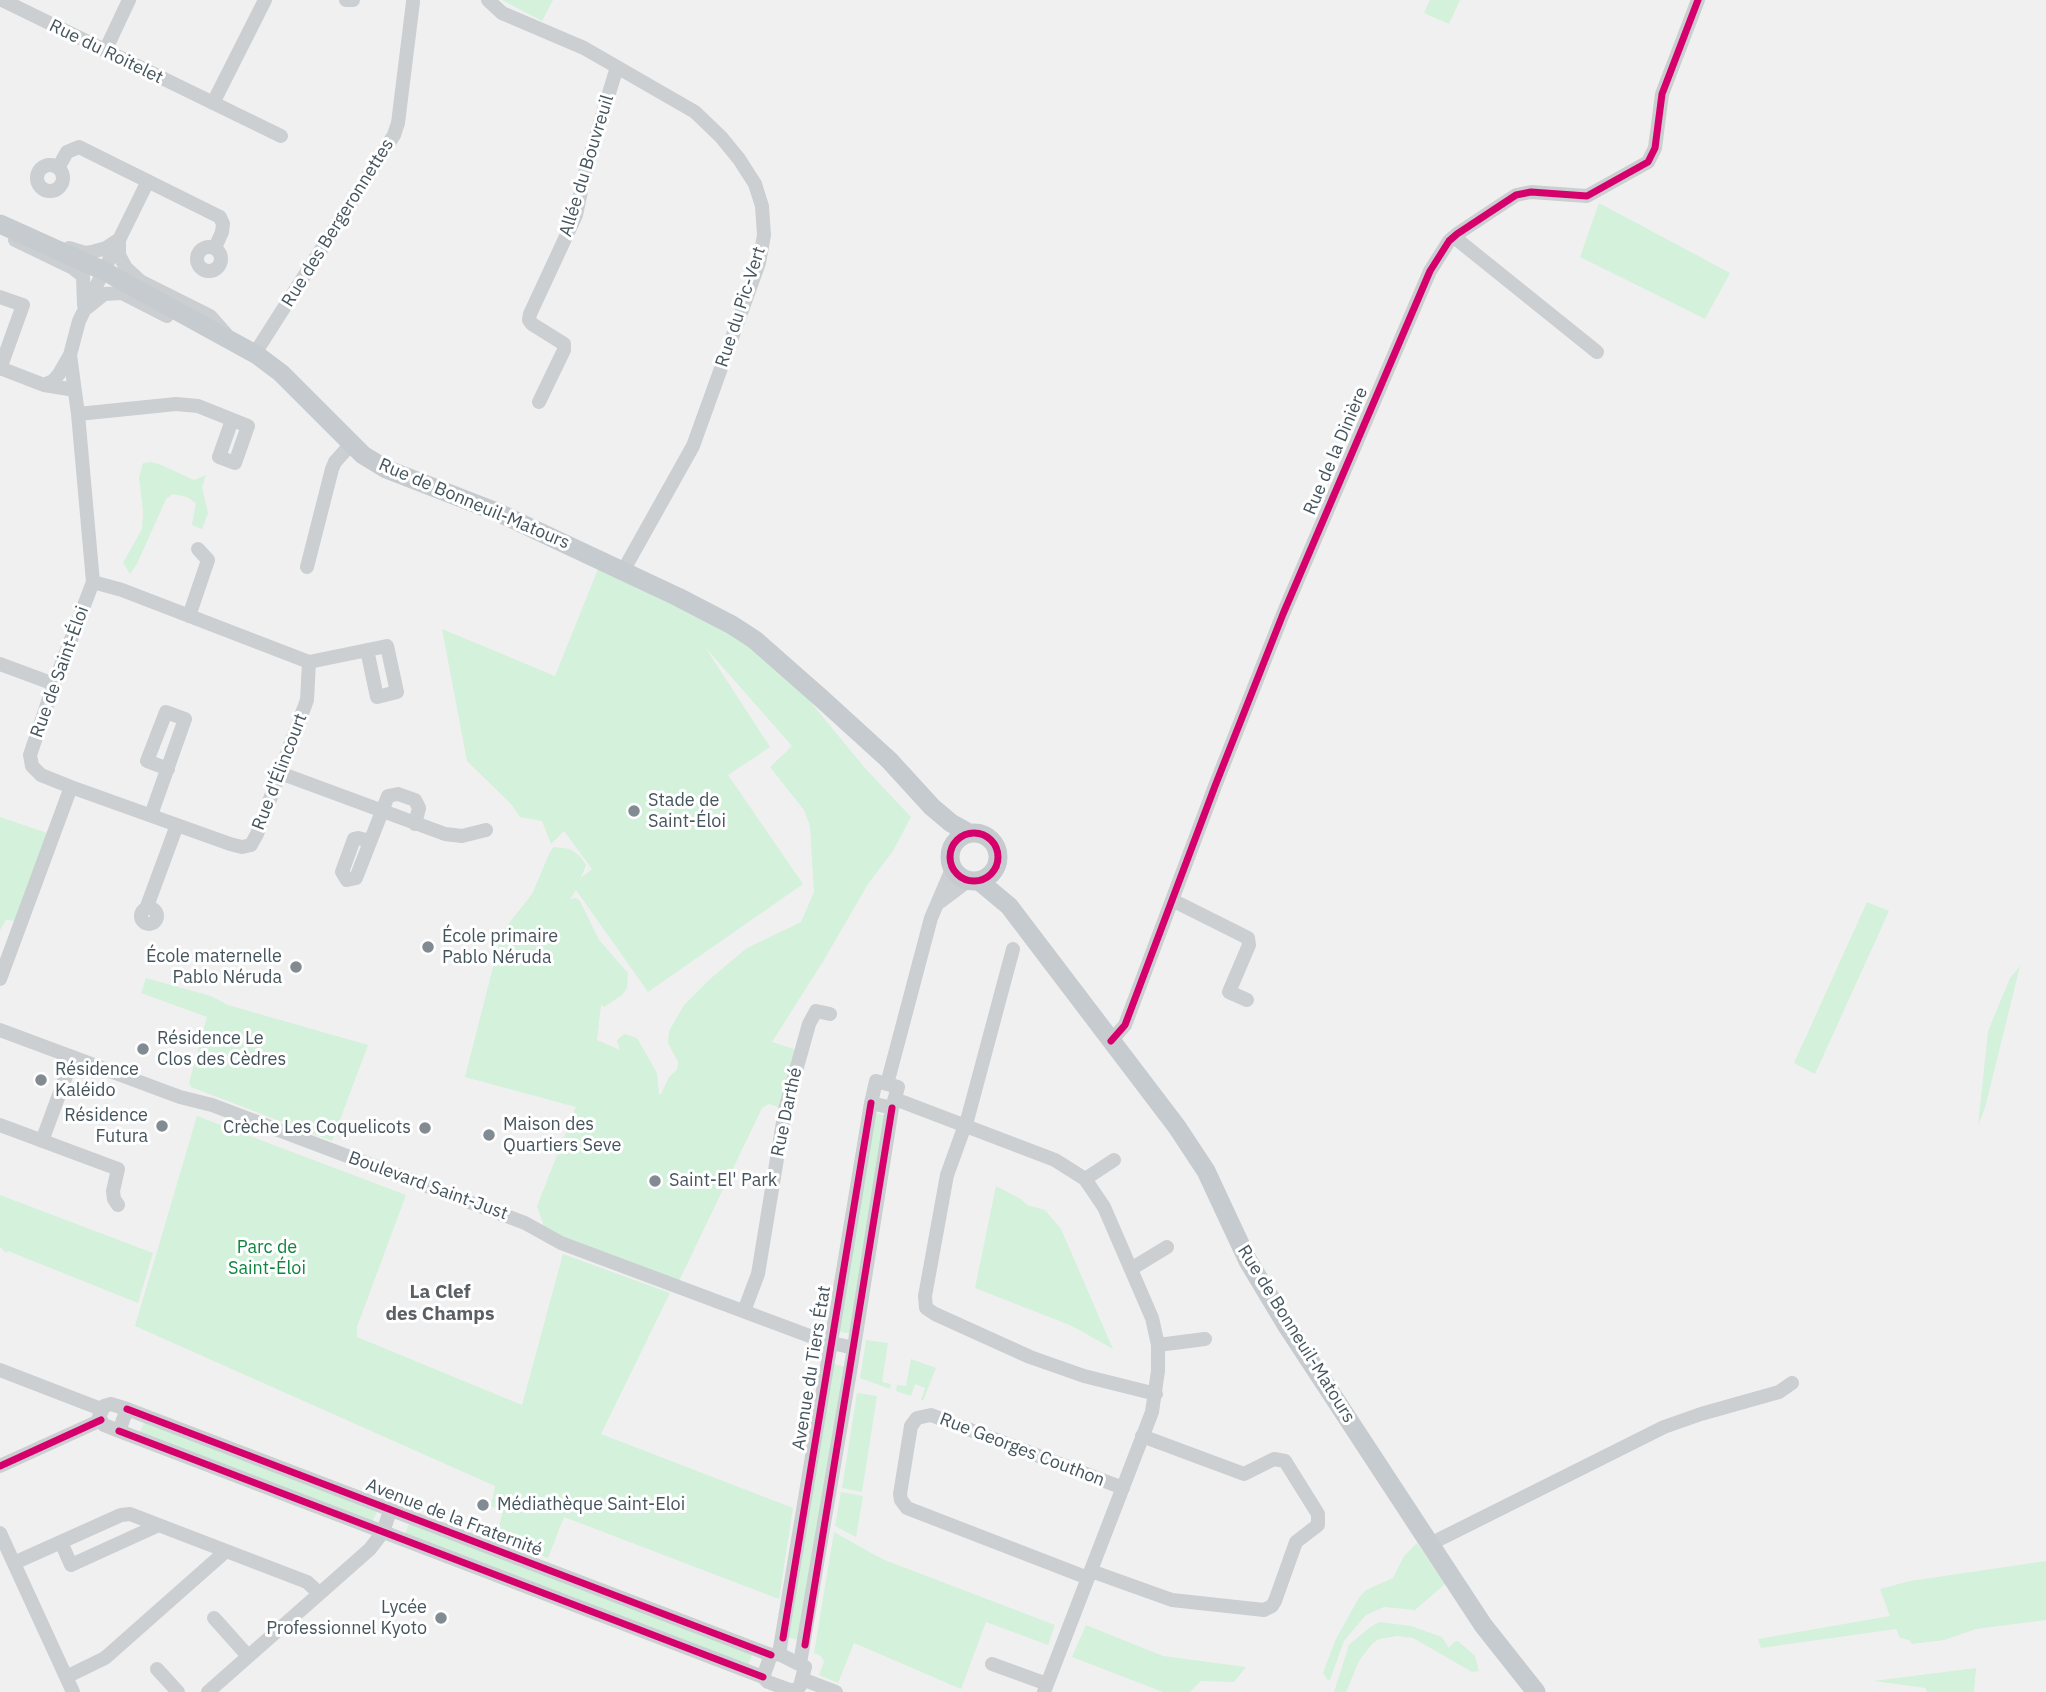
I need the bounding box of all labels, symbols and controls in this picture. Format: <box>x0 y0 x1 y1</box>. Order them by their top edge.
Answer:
street label: Rue du Roitelet <box>46 15 166 89</box>
street label: Allée du Bouvreuil <box>555 93 619 239</box>
street label: Rue des Bergeronnettes <box>277 135 399 311</box>
street label: Rue du Pic-Vert <box>711 244 771 370</box>
street label: Rue de la Dinière <box>1299 384 1373 518</box>
street label: Rue de Bonneuil-Matours <box>375 454 573 554</box>
street label: Rue de Saint-Éloi <box>26 603 94 741</box>
street label: Rue d'Élincourt <box>248 711 312 833</box>
place label: Stade de Saint-Éloi <box>648 790 726 832</box>
marker: Stade de Saint-Éloi <box>626 803 642 819</box>
place label: École primaire Pablo Néruda <box>442 926 558 968</box>
marker: École primaire Pablo Néruda <box>420 939 436 955</box>
place label: École maternelle Pablo Néruda <box>146 946 282 988</box>
marker: École maternelle Pablo Néruda <box>288 959 304 975</box>
place label: Résidence Le Clos des Cèdres <box>157 1028 286 1070</box>
marker: Résidence Le Clos des Cèdres <box>135 1041 151 1057</box>
place label: Résidence Kaléido <box>55 1059 139 1102</box>
street label: Rue Darthé <box>767 1065 807 1159</box>
marker: Résidence Kaléido <box>33 1072 49 1088</box>
place label: Résidence Futura <box>64 1105 148 1148</box>
place label: Maison des Quartiers Seve <box>503 1114 621 1156</box>
place label: Crèche Les Coquelicots <box>223 1117 411 1139</box>
marker: Résidence Futura <box>154 1118 170 1134</box>
marker: Crèche Les Coquelicots <box>417 1120 433 1136</box>
marker: Maison des Quartiers Seve <box>481 1127 497 1143</box>
street label: Boulevard Saint-Just <box>345 1147 511 1225</box>
place label: Saint-El' Park <box>669 1170 777 1192</box>
marker: Saint-El' Park <box>647 1173 663 1189</box>
park label: Parc de Saint-Éloi <box>228 1237 306 1280</box>
street label: Rue de Bonneuil-Matours <box>1232 1241 1360 1427</box>
district label: La Clef des Champs <box>386 1282 494 1326</box>
street label: Avenue du Tiers État <box>788 1284 836 1452</box>
street label: Rue Georges Couthon <box>936 1409 1108 1491</box>
street label: Avenue de la Fraternité <box>363 1474 545 1562</box>
place label: Médiathèque Saint-Eloi <box>497 1494 685 1516</box>
marker: Médiathèque Saint-Eloi <box>475 1497 491 1513</box>
place label: Lycée Professionnel Kyoto <box>266 1597 427 1640</box>
marker: Lycée Professionnel Kyoto <box>433 1610 449 1626</box>

